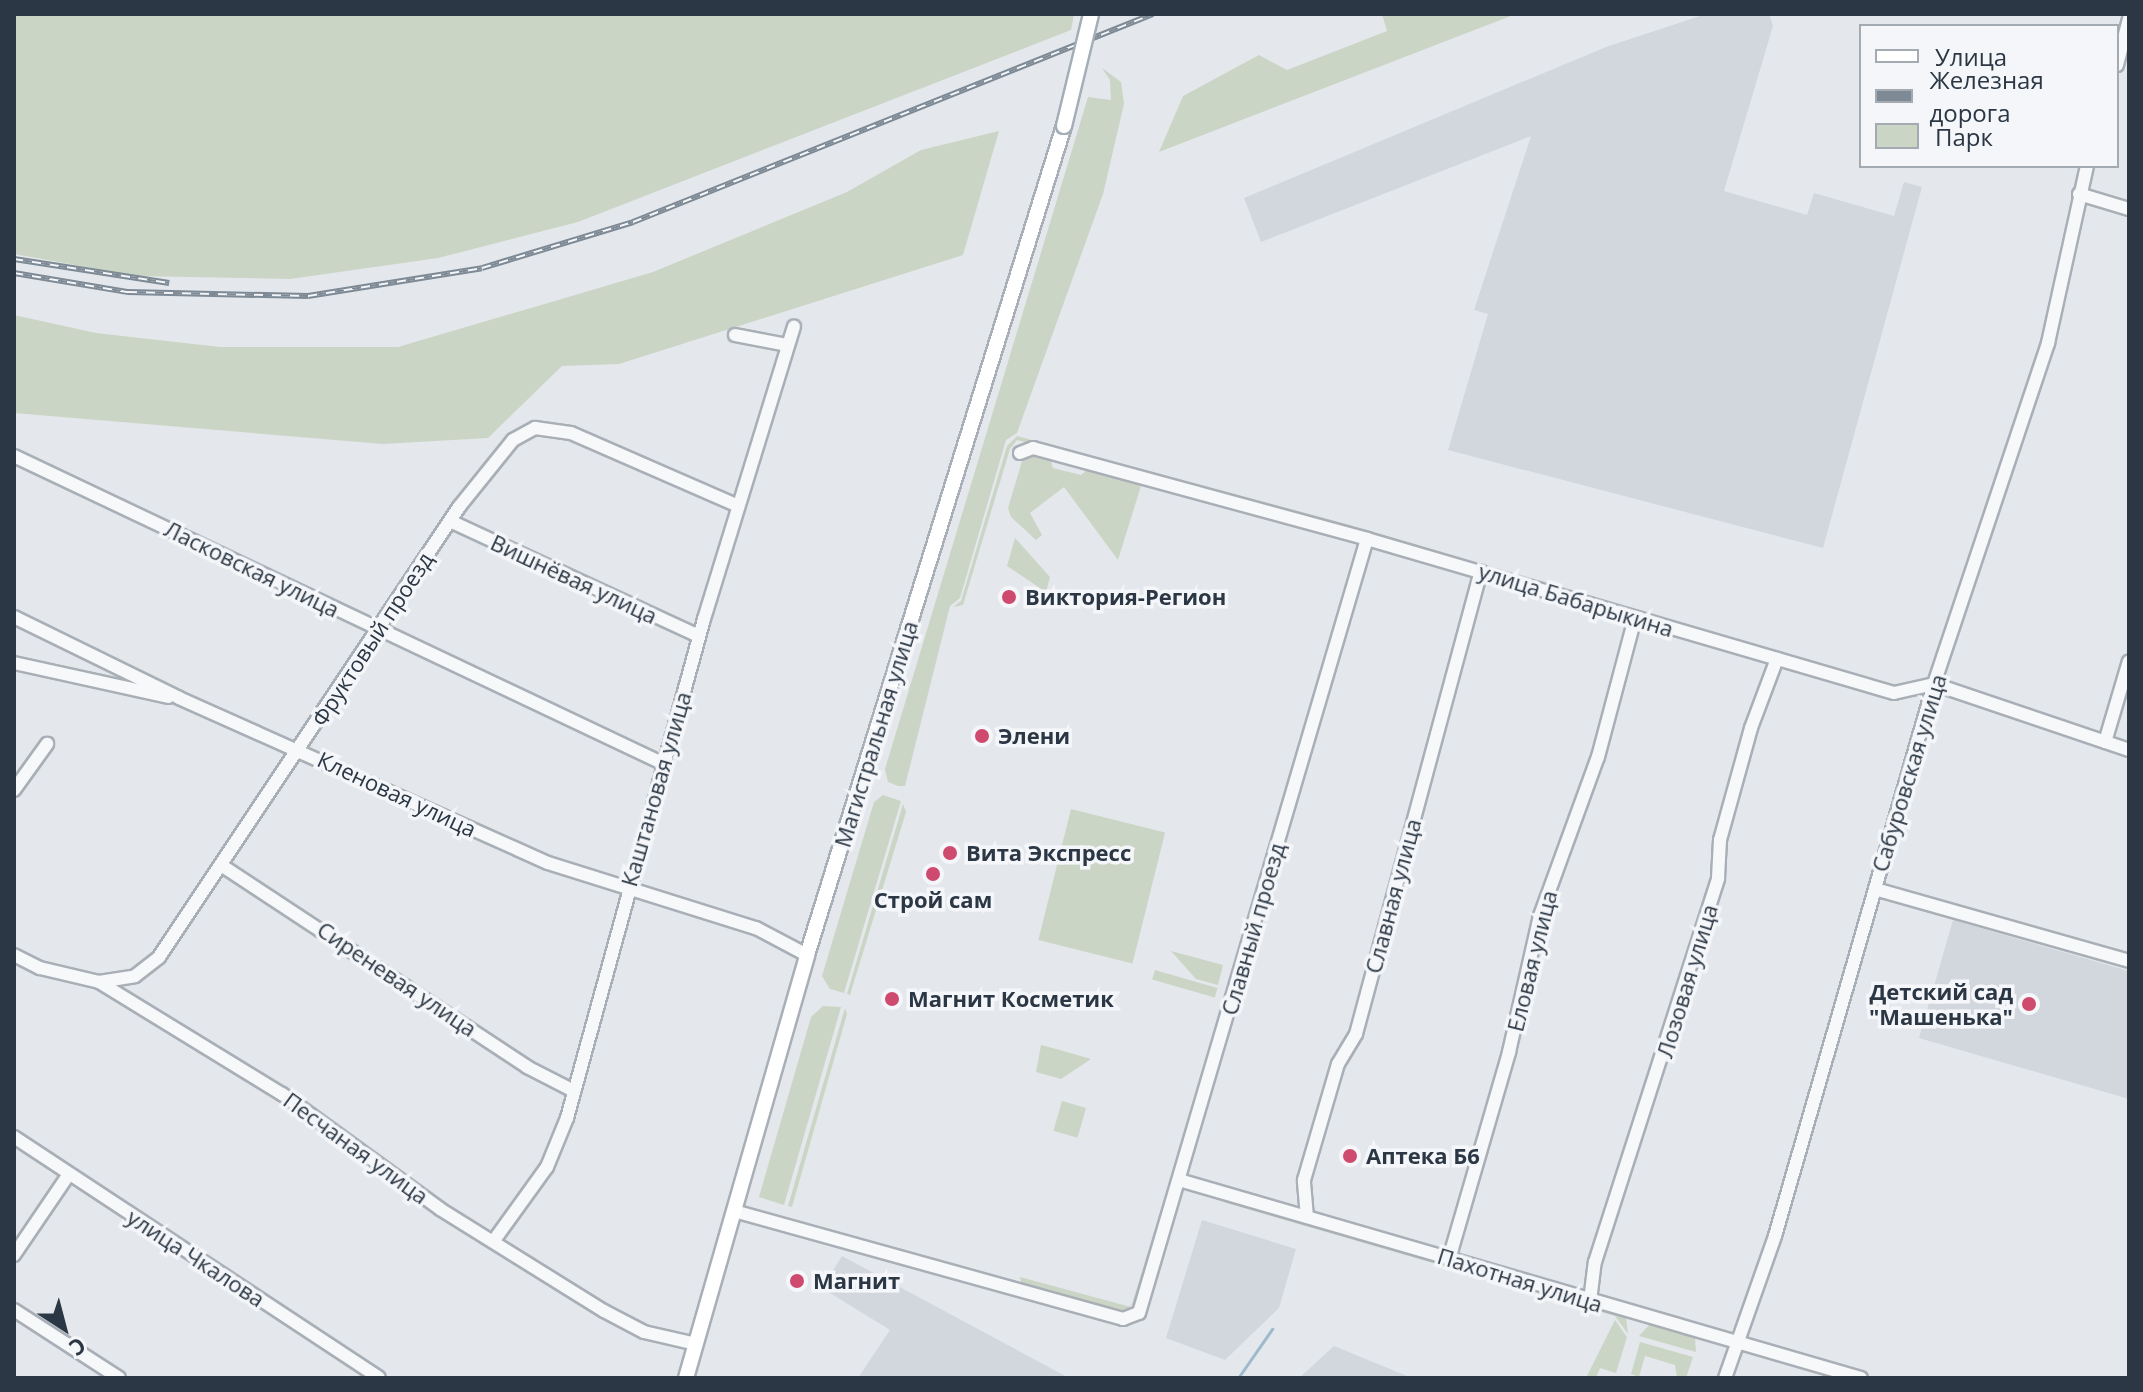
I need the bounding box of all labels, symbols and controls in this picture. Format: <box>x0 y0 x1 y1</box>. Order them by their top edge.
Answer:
legend <box>1859 24 2119 168</box>
text: Улица <box>1935 40 2007 73</box>
text: Железная дорога <box>1929 63 2044 129</box>
text: Парк <box>1935 120 1993 153</box>
street label: Ласковская улица <box>160 515 344 623</box>
street label: Вишнёвая улица <box>487 529 661 629</box>
street label: Фруктовый проезд <box>306 547 438 731</box>
street label: улица Бабарыкина <box>1475 558 1677 642</box>
place label: Виктория-Регион <box>1025 584 1226 610</box>
marker: Виктория-Регион <box>1000 588 1018 606</box>
street label: Магистральная улица <box>829 618 923 850</box>
street label: Сабуровская улица <box>1866 671 1952 875</box>
street label: Каштановая улица <box>616 689 696 889</box>
place label: Элени <box>998 723 1070 749</box>
marker: Элени <box>973 727 991 745</box>
street label: Кленовая улица <box>314 746 480 842</box>
street label: Славная улица <box>1360 816 1426 976</box>
place label: Вита Экспресс <box>966 840 1131 866</box>
street label: Славный проезд <box>1216 840 1290 1018</box>
marker: Вита Экспресс <box>941 844 959 862</box>
marker: Строй сам <box>924 865 942 883</box>
place label: Строй сам <box>874 887 992 913</box>
street label: Еловая улица <box>1502 888 1562 1034</box>
street label: Лозовая улица <box>1651 901 1723 1061</box>
street label: Сиреневая улица <box>312 916 482 1042</box>
place label: Детский сад "Машенька" <box>1869 978 2013 1030</box>
place label: Магнит Косметик <box>908 986 1114 1012</box>
marker: Магнит Косметик <box>883 990 901 1008</box>
marker: Детский сад "Машенька" <box>2020 995 2038 1013</box>
street label: Песчаная улица <box>279 1087 433 1209</box>
place label: Аптека Б6 <box>1366 1143 1480 1169</box>
marker: Аптека Б6 <box>1341 1147 1359 1165</box>
street label: улица Чкалова <box>122 1204 270 1312</box>
street label: Пахотная улица <box>1434 1242 1606 1318</box>
place label: Магнит <box>813 1268 900 1294</box>
marker: Магнит <box>788 1272 806 1290</box>
north arrow <box>24 1288 104 1368</box>
text: С <box>64 1331 93 1364</box>

